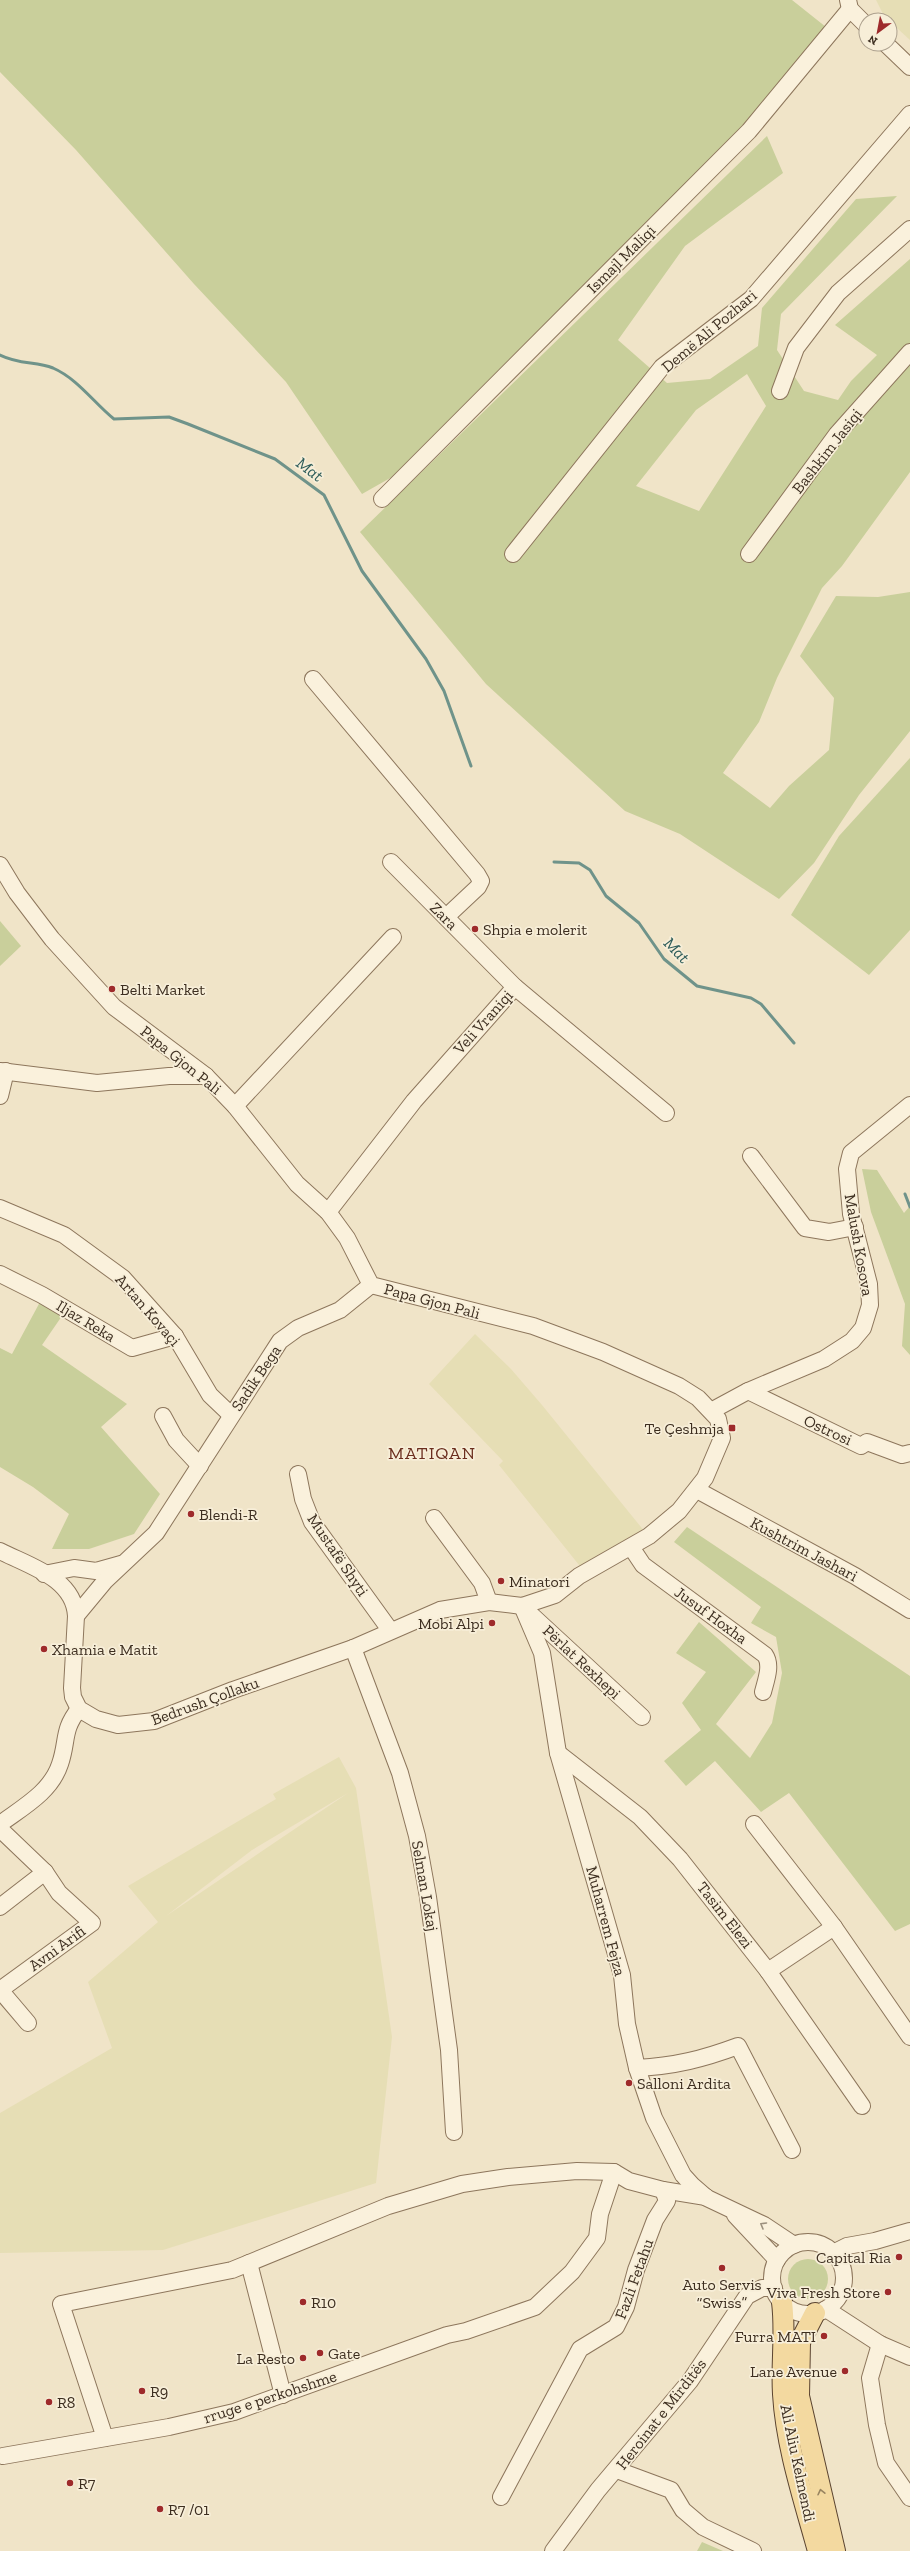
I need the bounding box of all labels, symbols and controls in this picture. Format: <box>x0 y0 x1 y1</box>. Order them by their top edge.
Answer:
north arrow <box>858 12 898 52</box>
text: N <box>865 32 880 48</box>
street label: Ismajl Maliqi <box>583 220 660 297</box>
street label: Demë Ali Pozhari <box>658 285 761 376</box>
street label: Bashkim Jasiqi <box>788 404 866 497</box>
water label: Mat <box>293 452 328 486</box>
street label: Zara <box>426 898 462 934</box>
place label: Shpia e molerit <box>483 920 587 939</box>
marker: Shpia e molerit <box>470 924 480 934</box>
water label: Mat <box>660 933 694 967</box>
place label: Belti Market <box>120 980 205 999</box>
marker: Belti Market <box>107 984 117 994</box>
street label: Veli Vraniqi <box>449 986 517 1059</box>
street label: Papa Gjon Pali <box>137 1022 226 1099</box>
street label: Malush Kosova <box>841 1192 877 1298</box>
street label: Artan Kovaçi <box>112 1270 185 1350</box>
street label: Papa Gjon Pali <box>382 1279 483 1323</box>
street label: Iljaz Reka <box>53 1296 119 1346</box>
street label: Sadik Bega <box>227 1341 285 1414</box>
street label: Ostrosi <box>801 1411 856 1450</box>
place label: Te Çeshmja <box>645 1419 724 1438</box>
marker: Te Çeshmja <box>727 1423 737 1433</box>
district label: MATIQAN <box>388 1442 476 1464</box>
place label: Blendi-R <box>199 1505 258 1524</box>
marker: Blendi-R <box>186 1509 196 1519</box>
street label: Mustafë Shyti <box>303 1510 373 1600</box>
street label: Kushtrim Jashari <box>747 1513 861 1586</box>
place label: Minatori <box>509 1572 570 1591</box>
marker: Minatori <box>496 1576 506 1586</box>
street label: Jusuf Hoxha <box>671 1582 751 1648</box>
place label: Mobi Alpi <box>418 1614 485 1633</box>
marker: Mobi Alpi <box>487 1618 497 1628</box>
street label: Përlat Rexhepi <box>539 1621 625 1703</box>
place label: Xhamia e Matit <box>52 1640 158 1659</box>
marker: Xhamia e Matit <box>39 1644 49 1654</box>
street label: Bedrush Çollaku <box>149 1673 261 1729</box>
street label: Selman Lokaj <box>408 1839 442 1933</box>
street label: Muharrem Fejza <box>582 1864 630 1978</box>
street label: Tasim Elezi <box>693 1878 757 1952</box>
street label: Avni Arifi <box>25 1921 89 1975</box>
place label: Salloni Ardita <box>637 2074 731 2093</box>
marker: Salloni Ardita <box>624 2078 634 2088</box>
one-way arrow <box>760 2223 767 2230</box>
street label: Fazli Fetahu <box>611 2236 657 2322</box>
place label: Capital Ria <box>816 2248 891 2267</box>
marker: Capital Ria <box>894 2252 904 2262</box>
marker: Auto Servis “Swiss” <box>717 2263 727 2273</box>
place label: Auto Servis “Swiss” <box>682 2275 762 2312</box>
place label: Viva Fresh Store <box>766 2283 880 2302</box>
marker: Viva Fresh Store <box>883 2287 893 2297</box>
place label: R10 <box>311 2293 336 2312</box>
marker: R10 <box>298 2297 308 2307</box>
place label: Furra MATI <box>735 2327 816 2346</box>
marker: Furra MATI <box>819 2331 829 2341</box>
place label: Gate <box>328 2344 360 2363</box>
marker: Gate <box>315 2348 325 2358</box>
place label: La Resto <box>237 2349 295 2368</box>
marker: La Resto <box>298 2353 308 2363</box>
street label: Heroinat e Mirditës <box>612 2355 710 2473</box>
place label: Lane Avenue <box>750 2362 837 2381</box>
street label: rruge e perkohshme <box>201 2366 339 2428</box>
marker: Lane Avenue <box>840 2366 850 2376</box>
place label: R9 <box>150 2382 168 2401</box>
marker: R9 <box>137 2386 147 2396</box>
place label: R8 <box>57 2393 75 2412</box>
marker: R8 <box>44 2397 54 2407</box>
street label: Ali Aliu Kelmendi <box>776 2403 820 2524</box>
place label: R7 <box>78 2474 96 2493</box>
marker: R7 <box>65 2478 75 2488</box>
one-way arrow <box>817 2489 826 2496</box>
place label: R7 /01 <box>168 2500 209 2519</box>
marker: R7 /01 <box>155 2504 165 2514</box>

